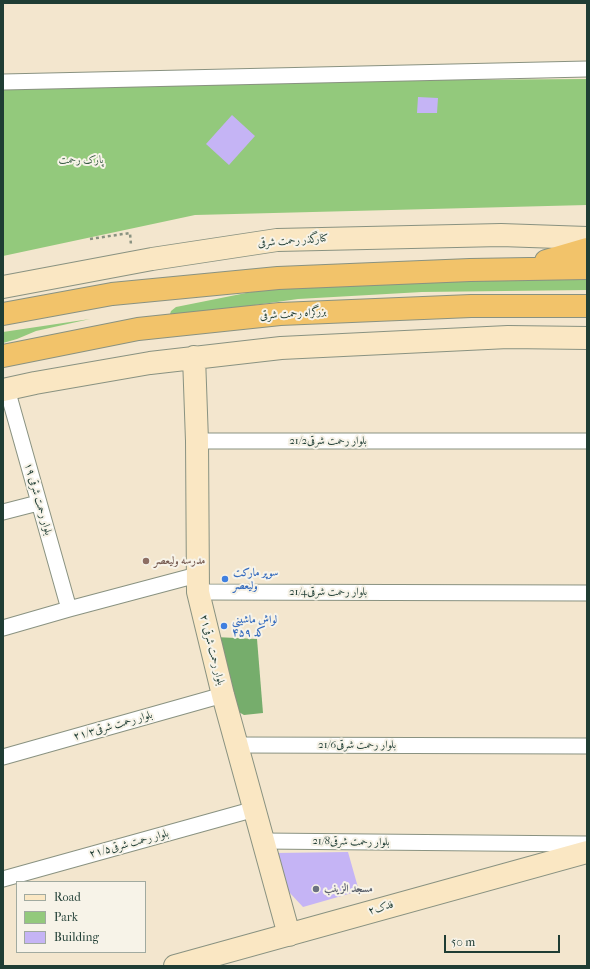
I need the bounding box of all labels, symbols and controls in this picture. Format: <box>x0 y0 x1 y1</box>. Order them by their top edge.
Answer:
park label: پارک رحمت <box>58 153 104 167</box>
street label: کنارگذر رحمت شرقی <box>257 232 329 250</box>
street label: بزرگراه رحمت شرقی <box>259 305 327 323</box>
street label: بلوار رحمت شرقی21/2 <box>289 434 367 448</box>
street label: بلوار رحمت شرقی ۱۹ <box>21 461 55 537</box>
place label: مدرسه ولیعصر <box>154 554 205 568</box>
marker: مدرسه ولیعصر <box>141 556 151 566</box>
place label: سوپر مارکت ولیعصر <box>233 566 278 592</box>
marker: سوپر مارکت ولیعصر <box>220 574 230 584</box>
street label: بلوار رحمت شرقی21/4 <box>289 585 367 599</box>
street label: بلوار رحمت شرقی۲۱ <box>197 613 227 687</box>
place label: لواش ماشینی کد ۴۵۹ <box>232 613 277 639</box>
marker: لواش ماشینی کد ۴۵۹ <box>219 621 229 631</box>
street label: بلوار رحمت شرقی۲۱/۳ <box>72 708 154 744</box>
street label: بلوار رحمت شرقی21/6 <box>318 738 396 752</box>
street label: بلوار رحمت شرقی۲۱/۵ <box>88 827 170 861</box>
street label: بلوار رحمت شرقی21/8 <box>312 835 390 849</box>
legend <box>16 881 146 953</box>
place label: مسجد الزینب <box>324 882 373 896</box>
marker: مسجد الزینب <box>311 884 321 894</box>
text: Road <box>54 890 81 904</box>
street label: فدک۲ <box>367 898 395 918</box>
text: Park <box>54 910 78 924</box>
scale bar <box>446 927 562 953</box>
text: Building <box>54 930 99 944</box>
text: 50 m <box>451 935 475 949</box>

